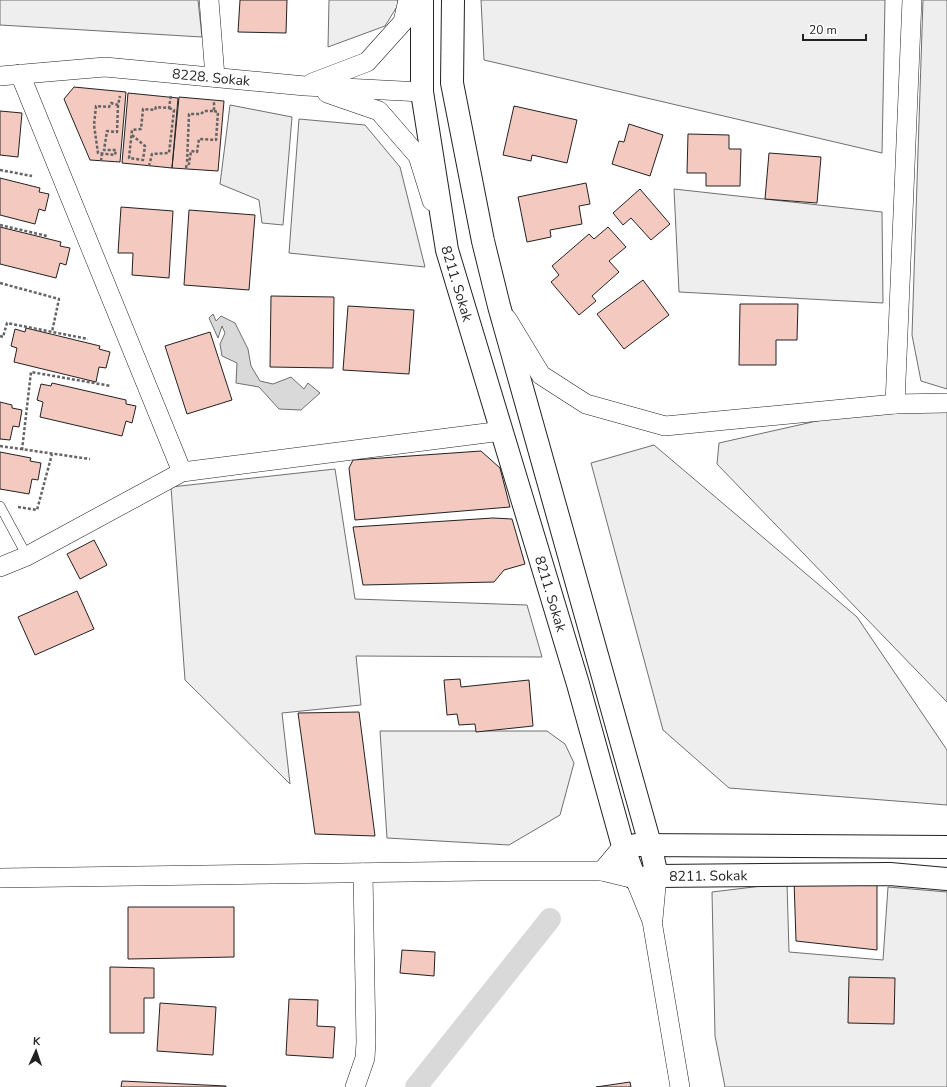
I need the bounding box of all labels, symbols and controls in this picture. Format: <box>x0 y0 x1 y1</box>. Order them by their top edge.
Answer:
scale bar <box>803 16 866 42</box>
text: 20 m <box>809 22 837 38</box>
street label: 8228. Sokak <box>171 64 252 90</box>
street label: 8211. Sokak <box>437 243 478 325</box>
street label: 8211. Sokak <box>530 554 571 635</box>
street label: 8211. Sokak <box>669 866 748 885</box>
north arrow <box>16 1031 56 1071</box>
text: K <box>32 1034 41 1049</box>

